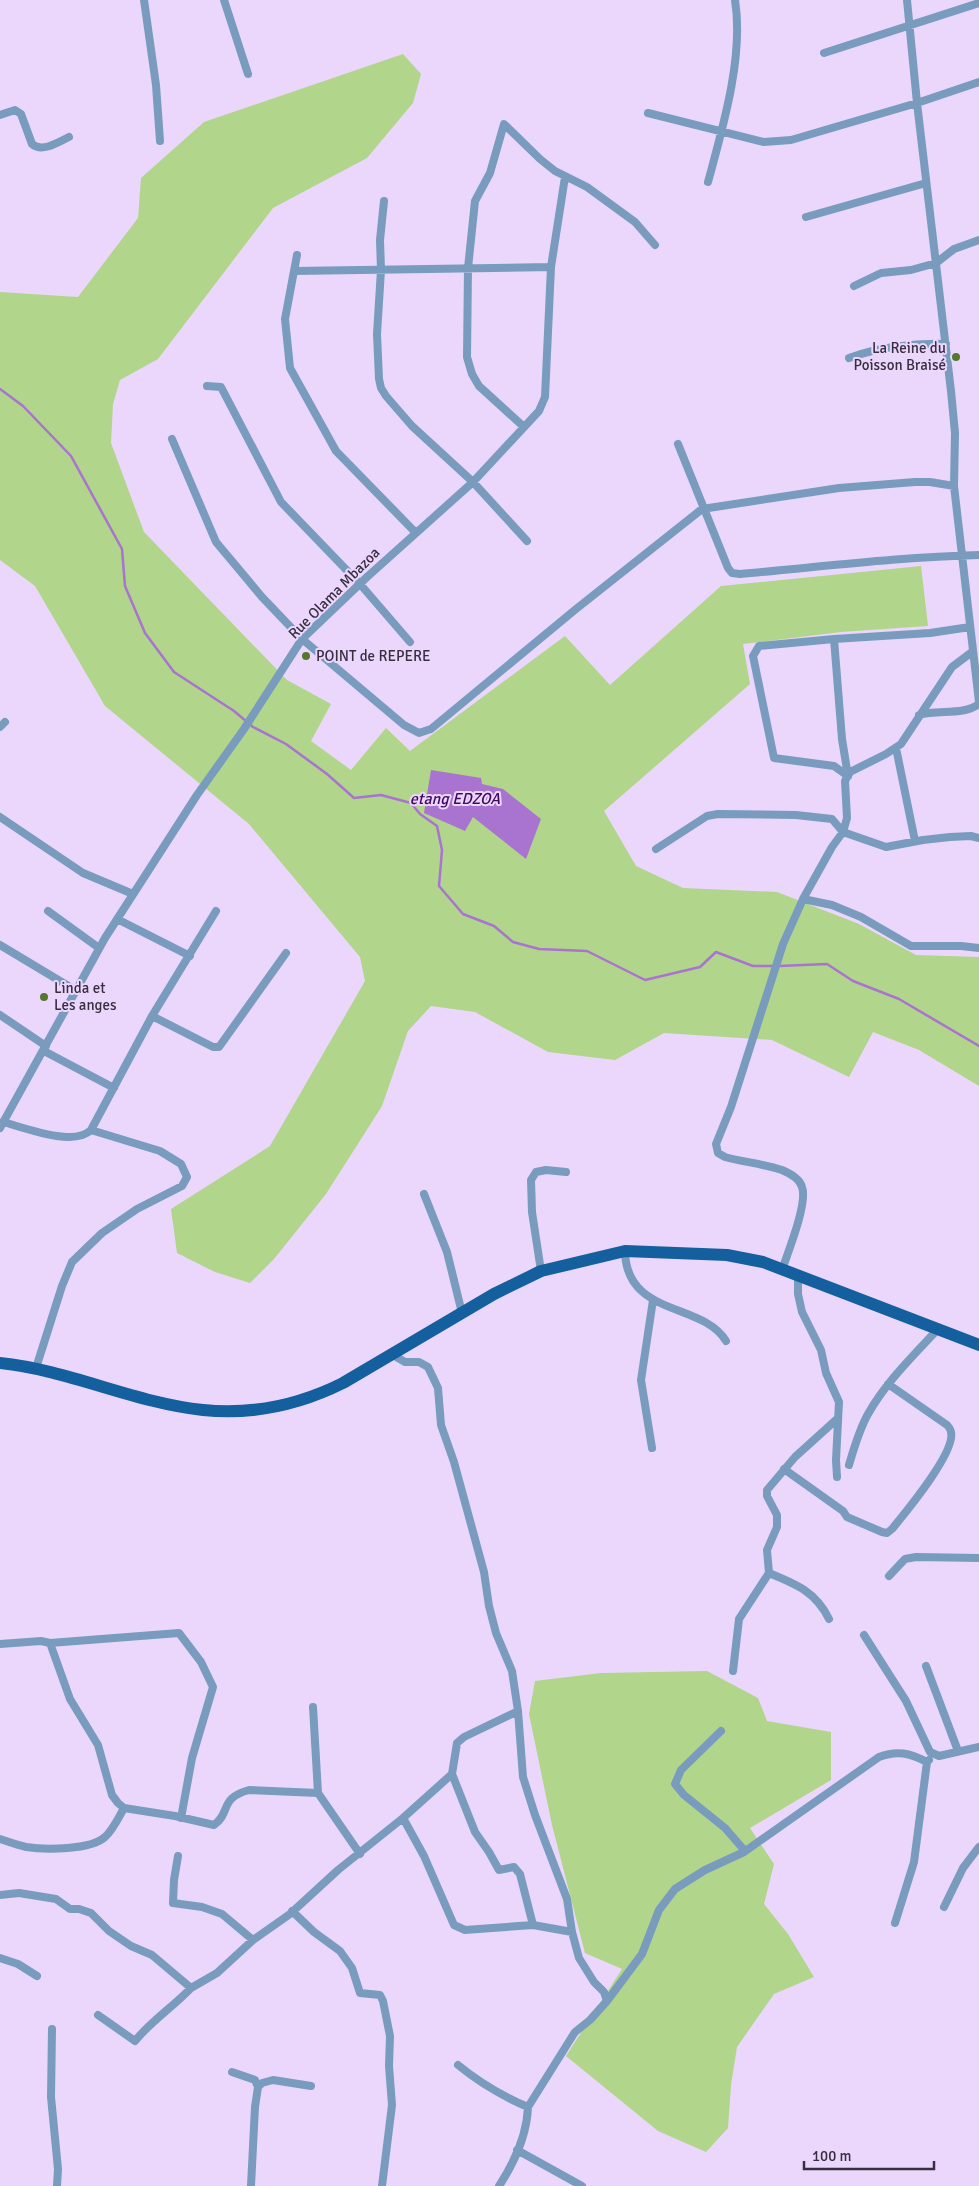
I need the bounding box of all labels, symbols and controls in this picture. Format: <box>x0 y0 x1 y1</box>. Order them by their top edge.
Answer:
place label: La Reine du Poisson Braisé <box>854 339 946 374</box>
marker: La Reine du Poisson Braisé <box>950 351 962 363</box>
street label: Rue Olama Mbazoa <box>285 544 383 642</box>
place label: POINT de REPERE <box>316 647 430 665</box>
marker: POINT de REPERE <box>300 650 312 662</box>
water label: etang EDZOA <box>410 789 500 809</box>
place label: Linda et Les anges <box>54 979 117 1014</box>
marker: Linda et Les anges <box>38 991 50 1003</box>
scale bar <box>804 2138 934 2170</box>
text: 100 m <box>812 2147 852 2165</box>

